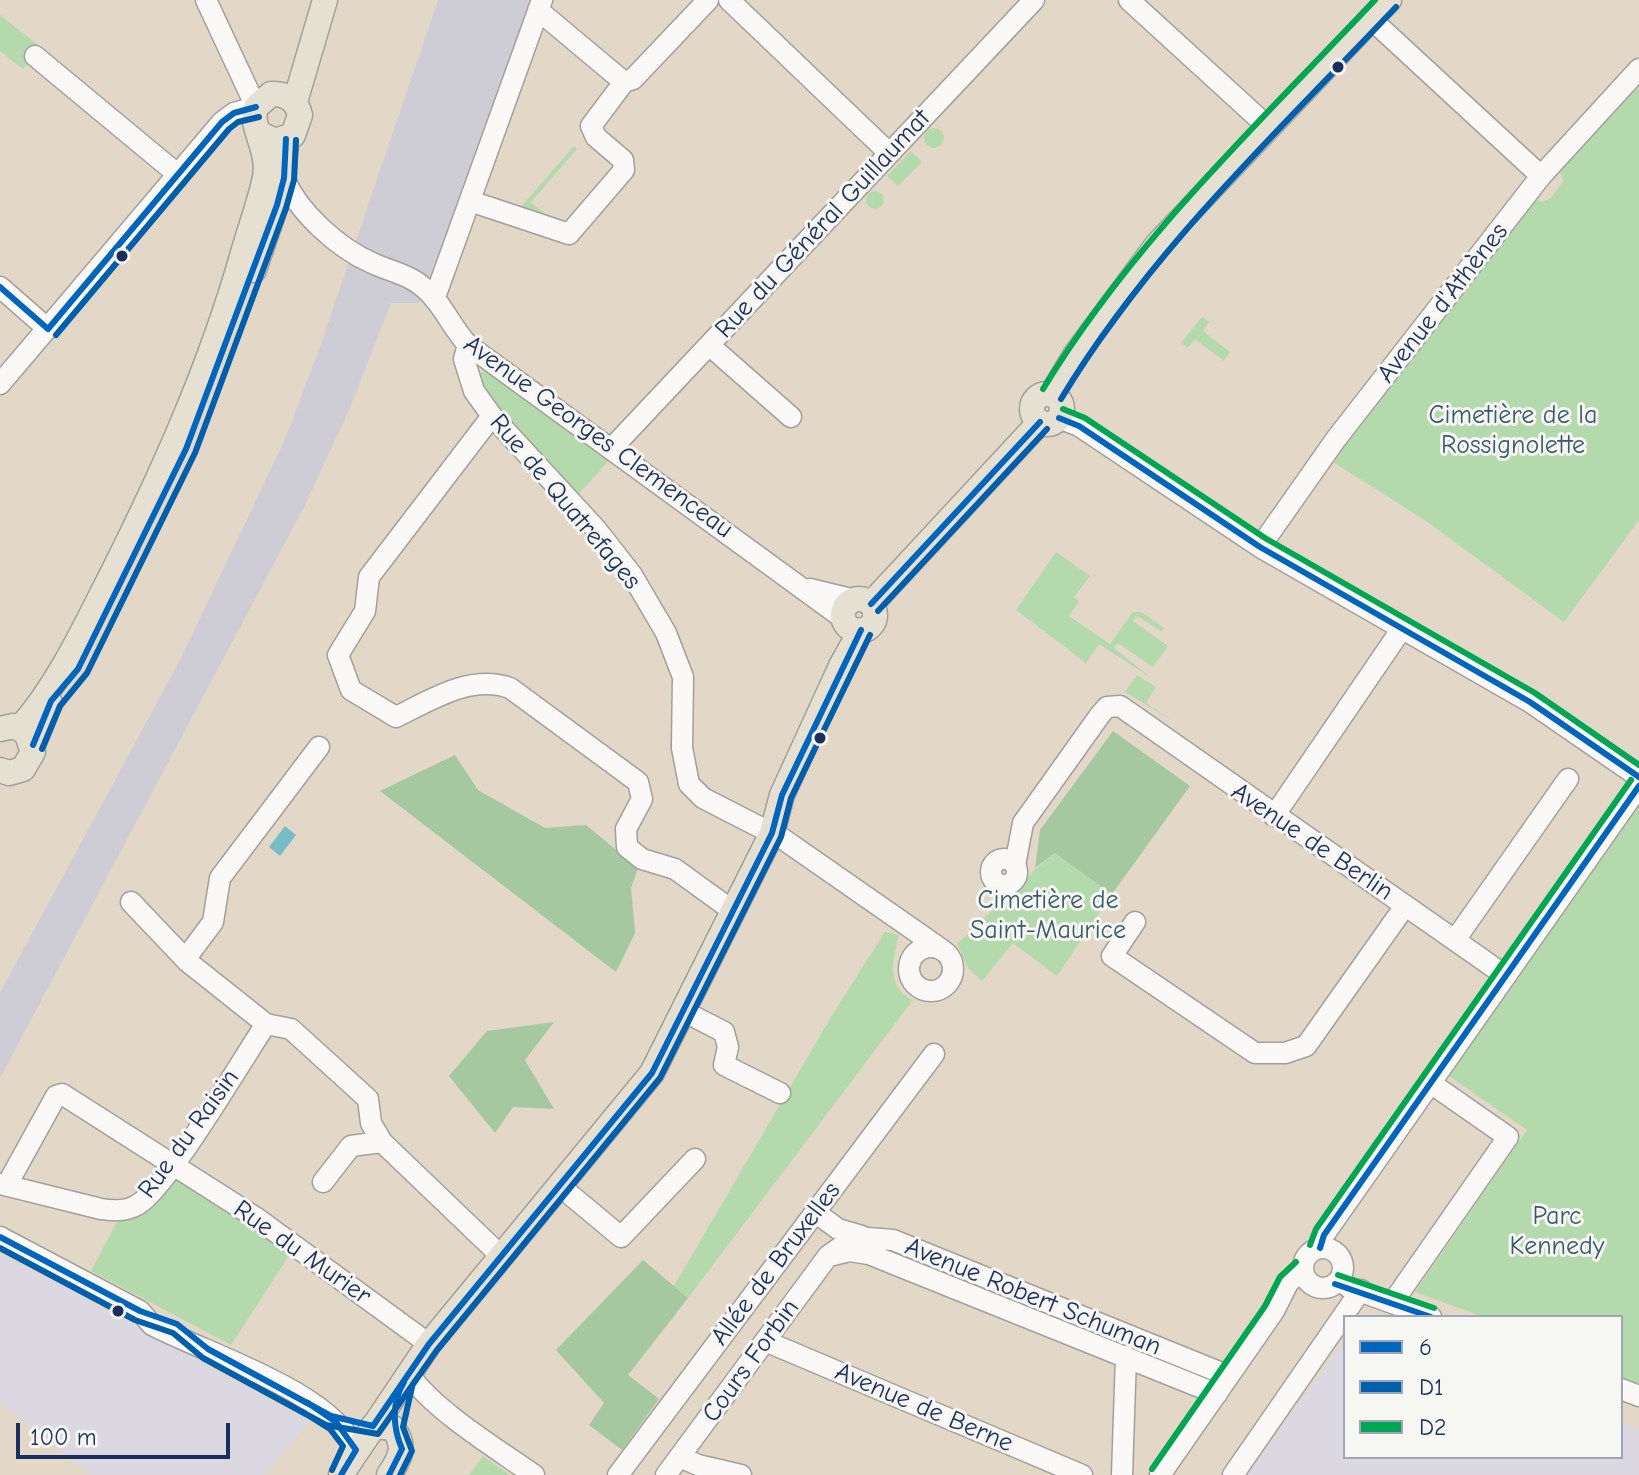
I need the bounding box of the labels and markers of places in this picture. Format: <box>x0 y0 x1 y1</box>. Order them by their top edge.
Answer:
unlabelled marker <box>1330 59 1346 75</box>
unlabelled marker <box>114 248 130 264</box>
unlabelled marker <box>812 730 828 746</box>
unlabelled marker <box>110 1303 126 1319</box>

